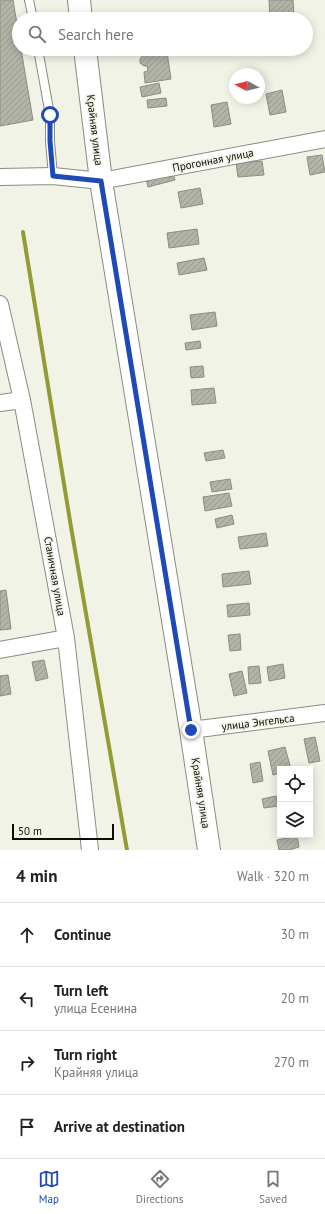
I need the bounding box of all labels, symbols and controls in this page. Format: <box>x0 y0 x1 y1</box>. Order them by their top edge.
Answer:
search box <box>12 12 313 56</box>
icon: search <box>26 23 48 45</box>
text: Search here <box>58 25 134 44</box>
north arrow <box>229 68 265 104</box>
street label: Крайняя улица <box>84 94 106 166</box>
route start <box>41 106 59 124</box>
street label: Прогонная улица <box>171 145 255 175</box>
street label: Станичная улица <box>41 535 69 617</box>
street label: улица Энгельса <box>221 711 295 733</box>
route end <box>182 721 200 739</box>
street label: Крайняя улица <box>188 757 214 829</box>
map controls <box>277 766 313 838</box>
button: locate <box>277 766 313 802</box>
button: layers <box>277 802 313 838</box>
scale bar <box>12 822 114 841</box>
text: 50 m <box>18 824 42 838</box>
text: 4 min <box>16 865 57 887</box>
text: Walk · 320 m <box>237 868 309 885</box>
icon: ahead <box>16 924 38 946</box>
text: Continue <box>54 925 111 944</box>
text: 30 m <box>281 926 309 943</box>
text: Turn left <box>54 981 108 1000</box>
icon: left <box>16 988 38 1010</box>
text: 20 m <box>281 990 309 1007</box>
text: улица Есенина <box>54 1000 137 1017</box>
text: Turn right <box>54 1045 117 1064</box>
icon: right <box>16 1052 38 1074</box>
text: 270 m <box>274 1054 309 1071</box>
text: Крайняя улица <box>54 1064 138 1081</box>
icon: arrive <box>16 1116 38 1138</box>
text: Arrive at destination <box>54 1117 185 1136</box>
tab: Map <box>38 1168 60 1206</box>
tab: Directions <box>136 1168 183 1206</box>
tab: Saved <box>259 1168 287 1206</box>

